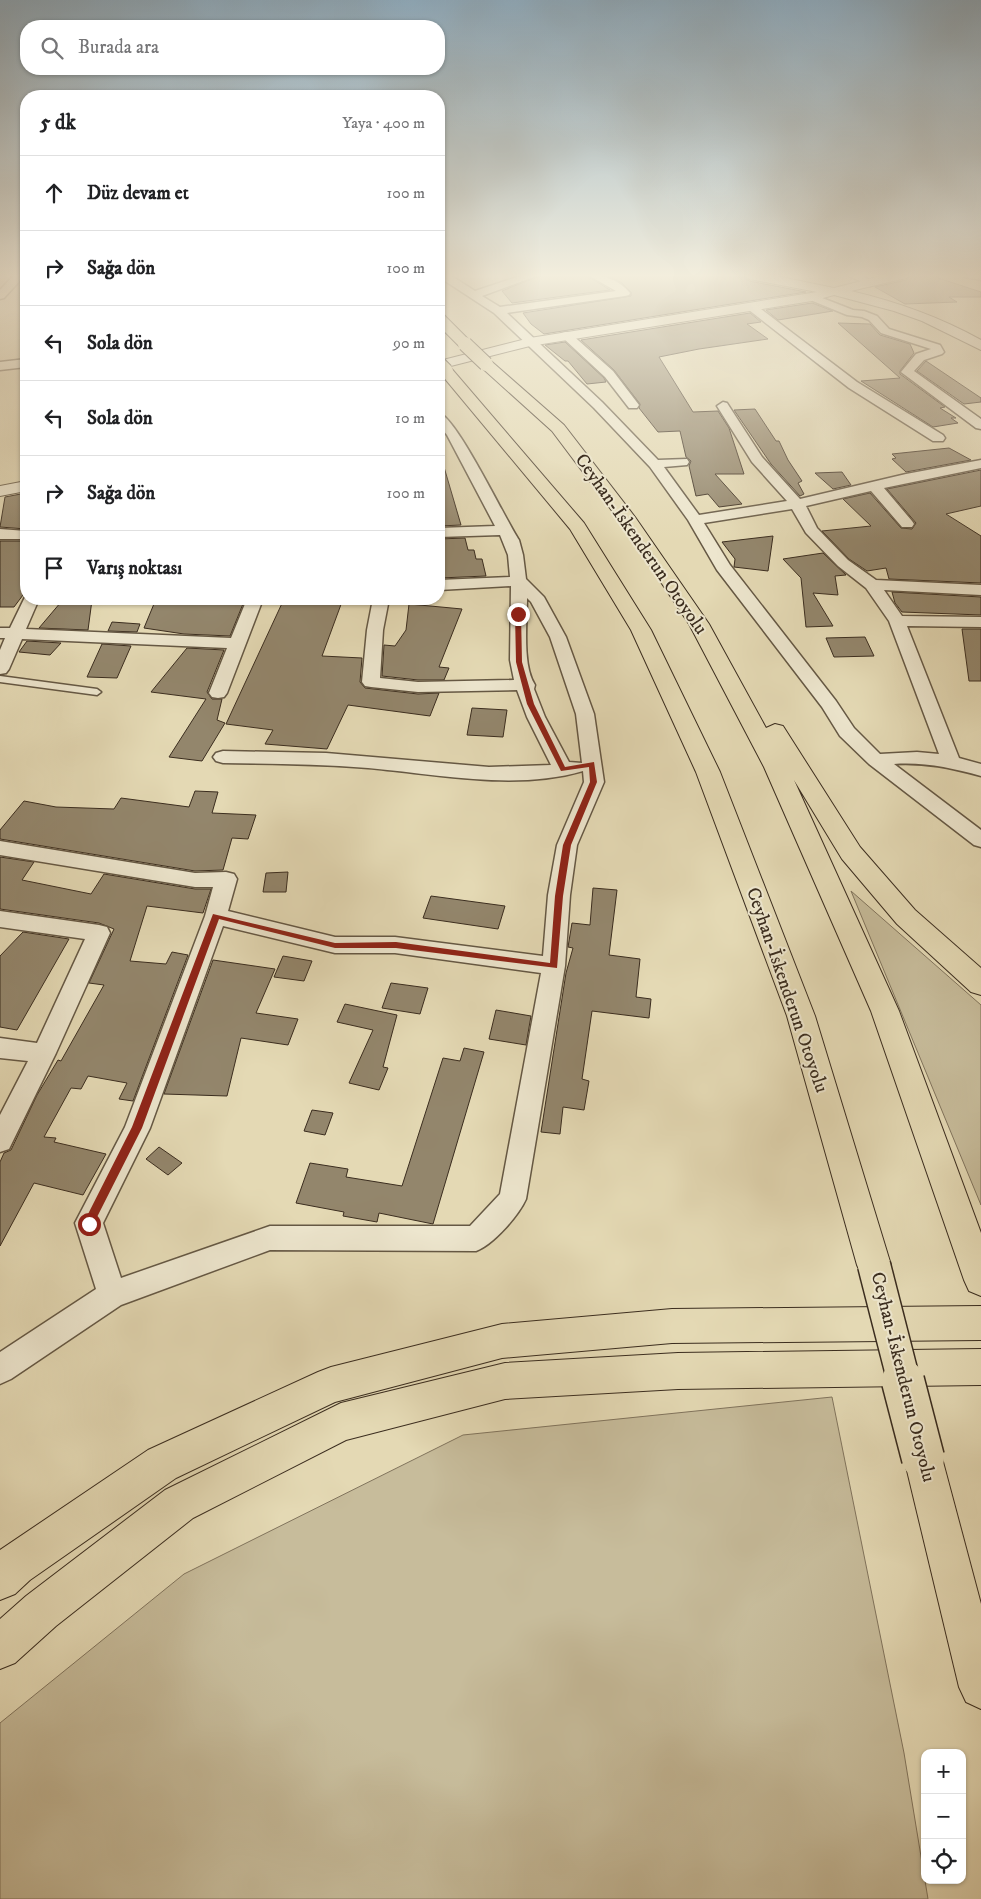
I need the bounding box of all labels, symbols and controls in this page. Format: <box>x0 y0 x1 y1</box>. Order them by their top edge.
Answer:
search box <box>20 20 445 75</box>
icon: search <box>38 34 66 62</box>
text: Burada ara <box>78 36 159 59</box>
text: 5 dk <box>40 110 76 136</box>
text: Yaya · 400 m <box>342 113 425 133</box>
icon: ahead <box>40 179 68 207</box>
text: Düz devam et <box>87 182 189 205</box>
text: 100 m <box>387 183 425 203</box>
icon: right <box>40 254 68 282</box>
text: Sağa dön <box>87 257 155 280</box>
text: 100 m <box>387 258 425 278</box>
icon: left <box>40 329 68 357</box>
text: Sola dön <box>87 332 153 355</box>
text: 90 m <box>393 333 425 353</box>
icon: left <box>40 404 68 432</box>
text: Sola dön <box>87 407 153 430</box>
text: 10 m <box>395 408 425 428</box>
street label: Ceyhan-İskenderun Otoyolu <box>570 449 713 639</box>
icon: right <box>40 479 68 507</box>
text: Sağa dön <box>87 482 155 505</box>
text: 100 m <box>387 483 425 503</box>
icon: arrive <box>40 554 68 582</box>
text: Varış noktası <box>87 557 182 580</box>
route end <box>507 603 530 626</box>
street label: Ceyhan-İskenderun Otoyolu <box>741 884 834 1096</box>
route start <box>78 1213 101 1236</box>
street label: Ceyhan-İskenderun Otoyolu <box>866 1269 941 1484</box>
map controls <box>921 1749 966 1884</box>
button: + <box>921 1749 966 1794</box>
button: − <box>921 1794 966 1839</box>
button: locate <box>921 1839 966 1884</box>

